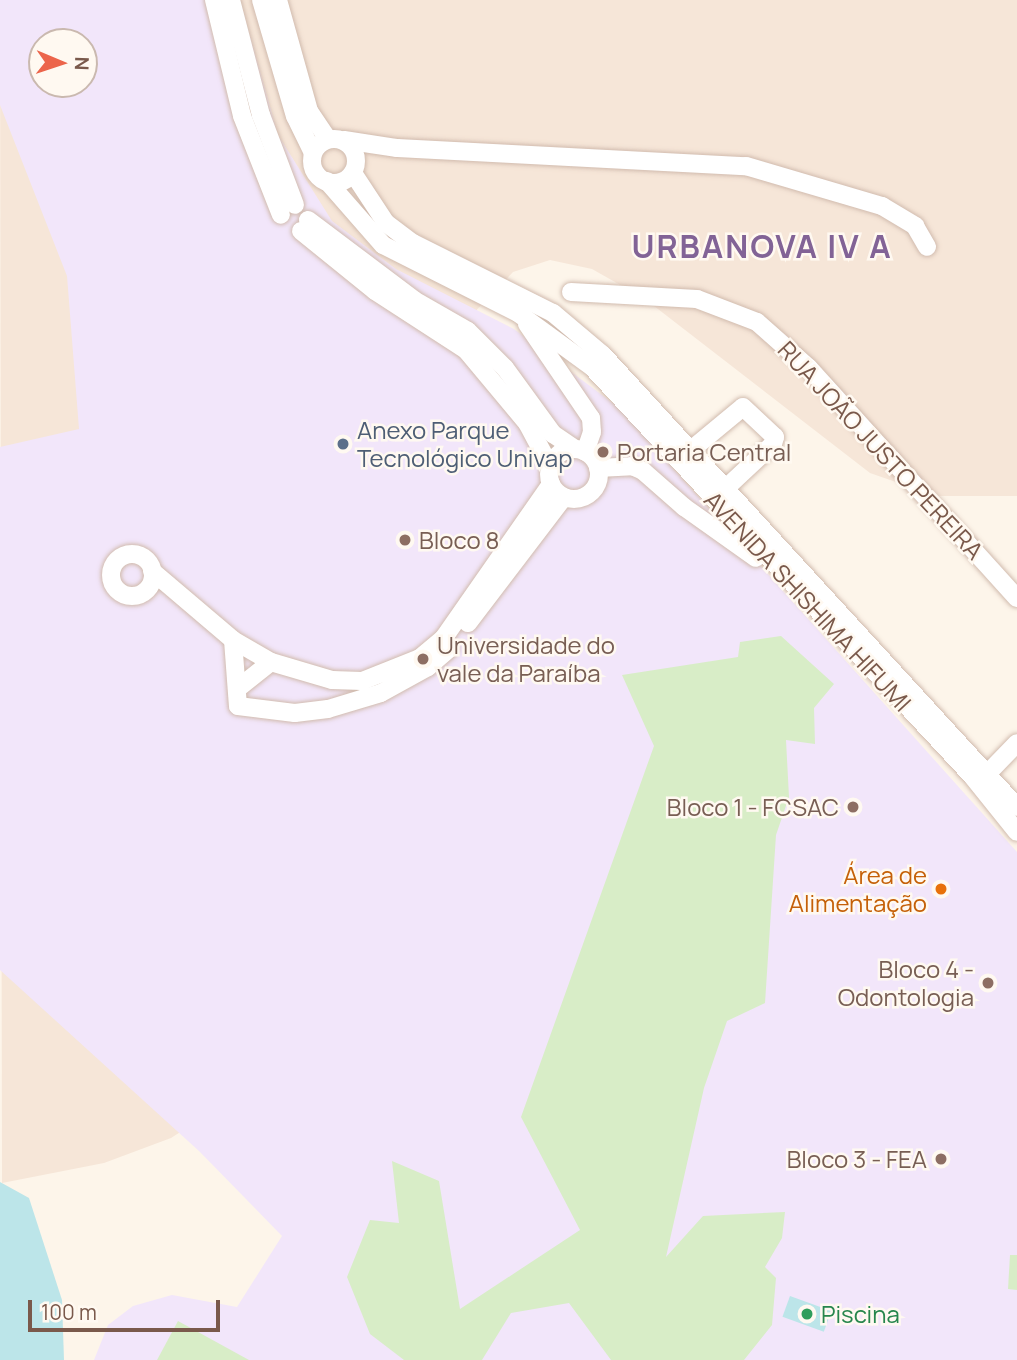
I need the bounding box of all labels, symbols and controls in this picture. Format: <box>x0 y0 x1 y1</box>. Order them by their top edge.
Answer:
north arrow <box>28 28 98 98</box>
text: N <box>69 56 95 71</box>
district label: URBANOVA IV A <box>633 227 891 265</box>
street label: RUA JOÃO JUSTO PEREIRA <box>772 335 990 565</box>
place label: Anexo Parque Tecnológico Univap <box>357 416 572 472</box>
marker: Anexo Parque Tecnológico Univap <box>335 436 351 452</box>
place label: Portaria Central <box>617 438 791 466</box>
marker: Portaria Central <box>595 444 611 460</box>
street label: AVENIDA SHISHIMA HIFUMI <box>699 485 917 717</box>
place label: Bloco 8 <box>419 526 499 554</box>
marker: Bloco 8 <box>397 532 413 548</box>
place label: Universidade do vale da Paraíba <box>437 631 615 687</box>
marker: Universidade do vale da Paraíba <box>415 651 431 667</box>
place label: Bloco 1 - FCSAC <box>667 793 839 821</box>
marker: Bloco 1 - FCSAC <box>845 799 861 815</box>
place label: Área de Alimentação <box>789 861 927 917</box>
marker: Área de Alimentação <box>933 881 949 897</box>
place label: Bloco 4 - Odontologia <box>838 955 974 1011</box>
marker: Bloco 4 - Odontologia <box>980 975 996 991</box>
place label: Bloco 3 - FEA <box>787 1145 927 1173</box>
marker: Bloco 3 - FEA <box>933 1151 949 1167</box>
scale bar <box>32 1286 224 1330</box>
text: 100 m <box>41 1298 97 1326</box>
place label: Piscina <box>821 1300 900 1328</box>
marker: Piscina <box>799 1306 815 1322</box>

